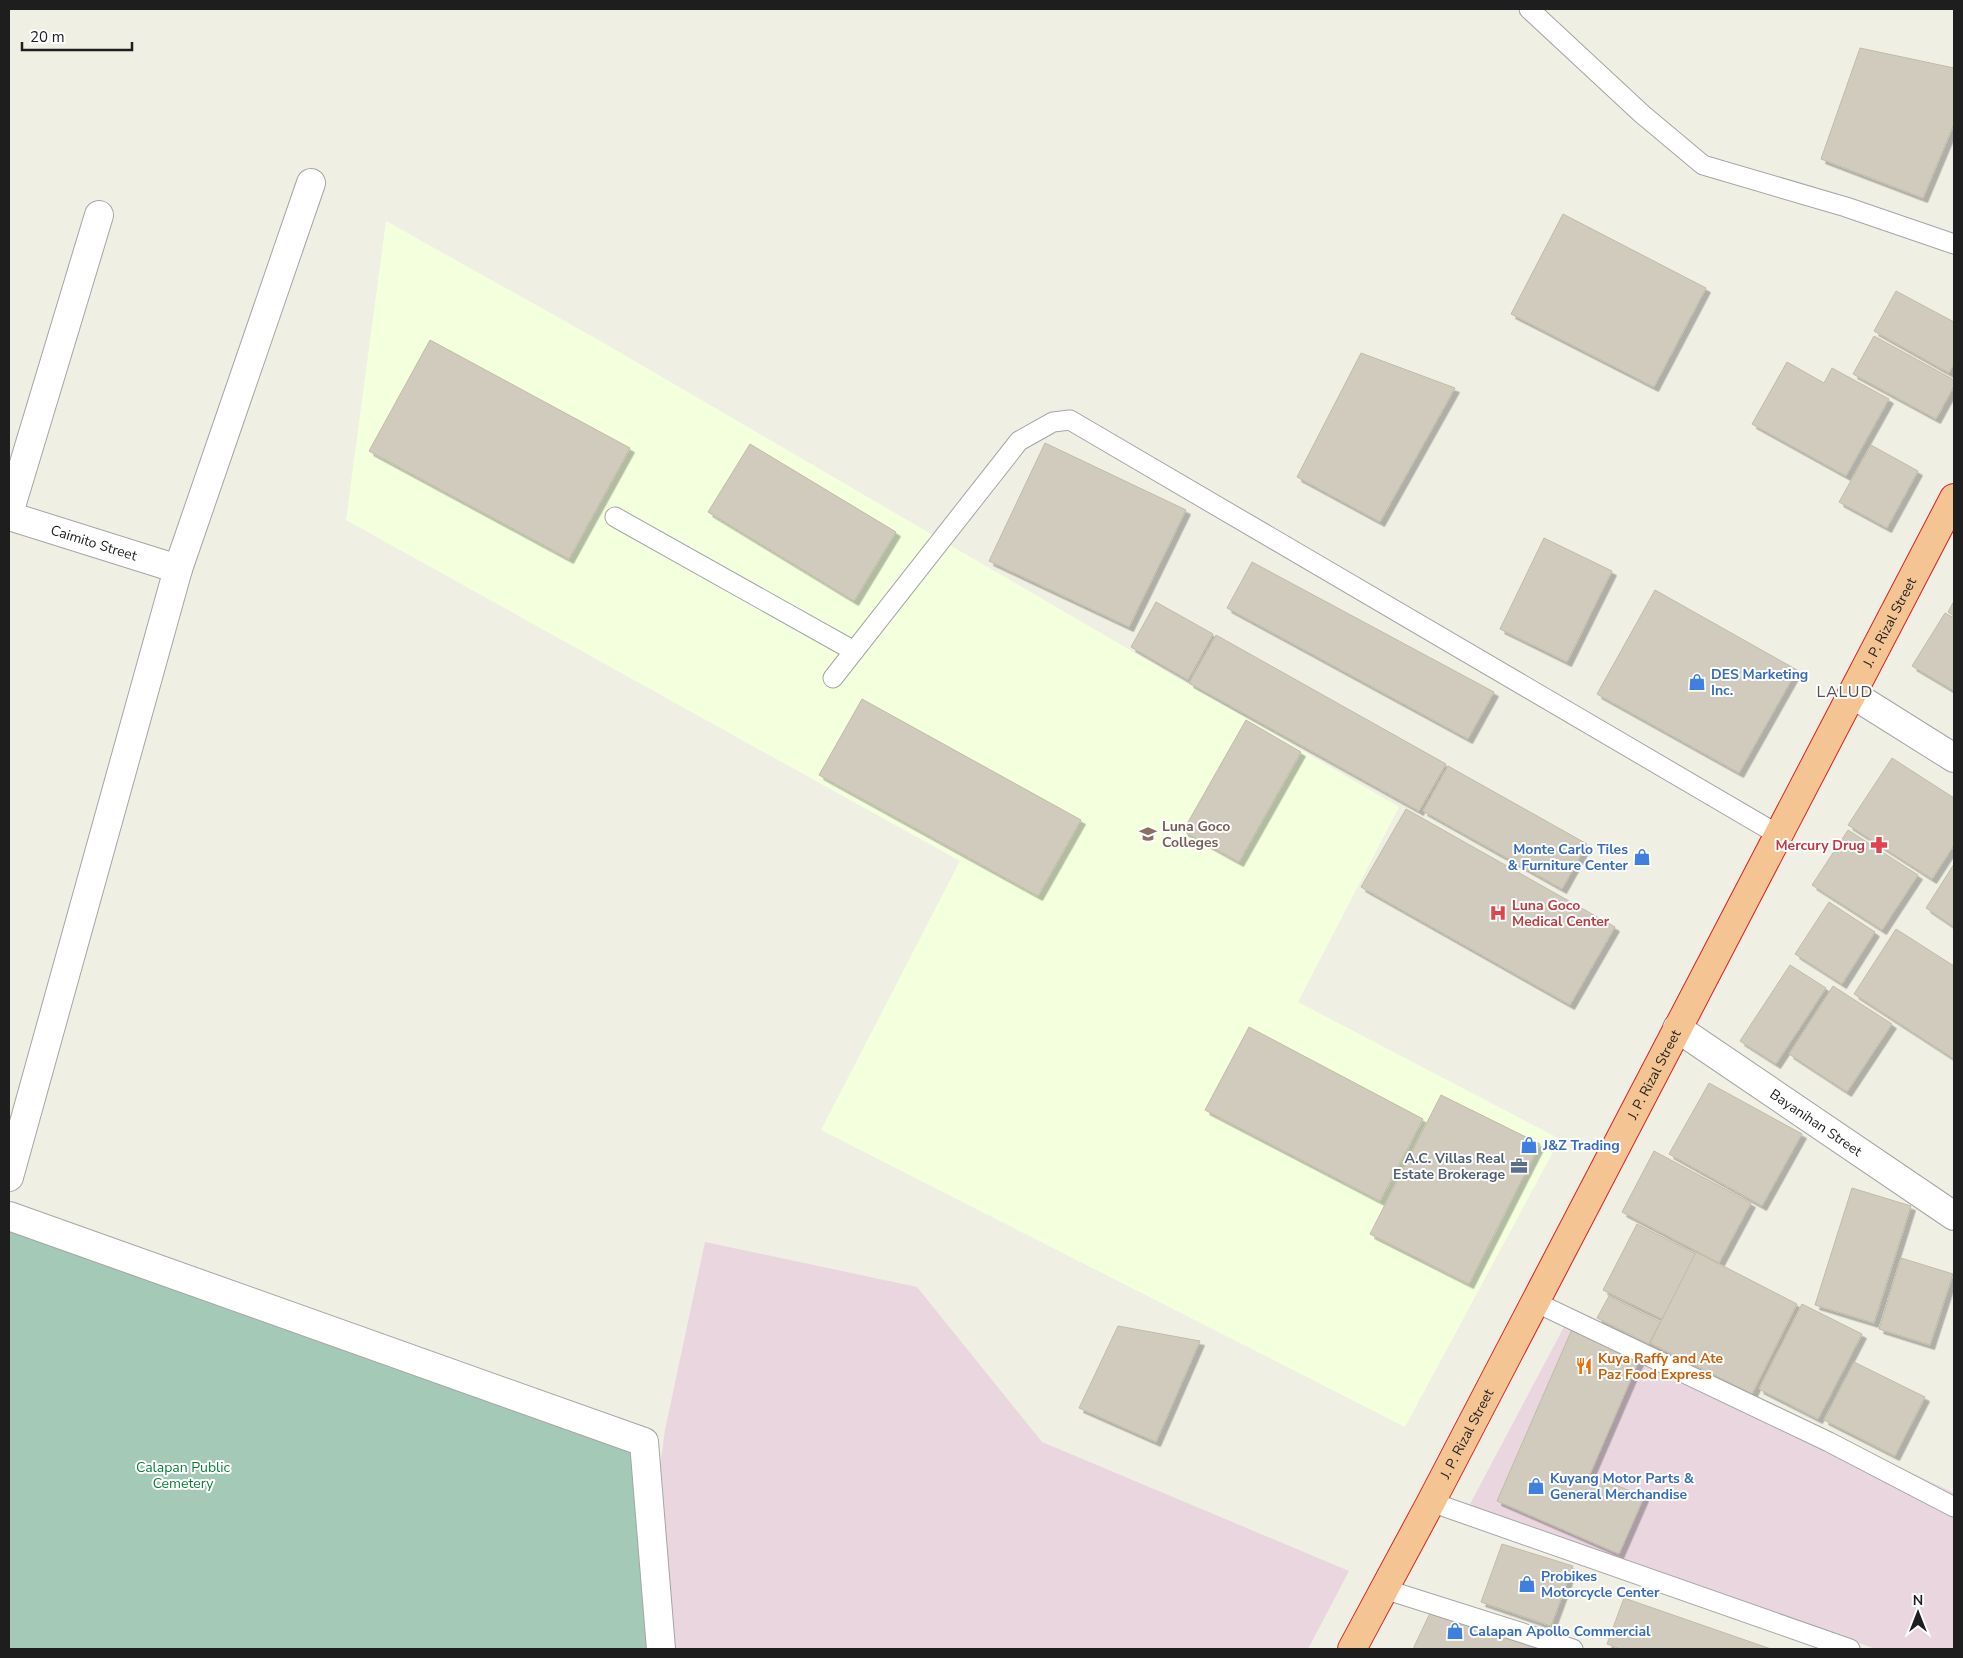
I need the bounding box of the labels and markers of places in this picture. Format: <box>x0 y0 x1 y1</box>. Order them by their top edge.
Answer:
place label: DES Marketing Inc. <box>1711 665 1808 700</box>
shop icon: DES Marketing Inc. <box>1687 672 1707 692</box>
place label: Luna Goco Colleges <box>1162 817 1230 852</box>
school or university icon: Luna Goco Colleges <box>1138 824 1158 844</box>
pharmacy icon: Mercury Drug <box>1869 835 1889 855</box>
place label: Mercury Drug <box>1775 836 1865 855</box>
place label: Monte Carlo Tiles & Furniture Center <box>1508 840 1629 875</box>
shop icon: Monte Carlo Tiles & Furniture Center <box>1632 847 1652 867</box>
place label: Luna Goco Medical Center <box>1512 896 1610 931</box>
hospital icon: Luna Goco Medical Center <box>1488 903 1508 923</box>
shop icon: J&Z Trading <box>1519 1135 1539 1155</box>
place label: J&Z Trading <box>1542 1136 1620 1155</box>
place label: A.C. Villas Real Estate Brokerage <box>1393 1149 1506 1184</box>
office icon: A.C. Villas Real Estate Brokerage <box>1509 1156 1529 1176</box>
place label: Kuya Raffy and Ate Paz Food Express <box>1598 1349 1724 1384</box>
restaurant icon: Kuya Raffy and Ate Paz Food Express <box>1574 1356 1594 1376</box>
place label: Kuyang Motor Parts & General Merchandise <box>1550 1469 1695 1504</box>
shop icon: Kuyang Motor Parts & General Merchandise <box>1526 1476 1546 1496</box>
place label: Probikes Motorcycle Center <box>1541 1567 1660 1602</box>
shop icon: Probikes Motorcycle Center <box>1517 1574 1537 1594</box>
shop icon: Calapan Apollo Commercial <box>1445 1621 1465 1641</box>
place label: Calapan Apollo Commercial <box>1469 1622 1651 1641</box>

